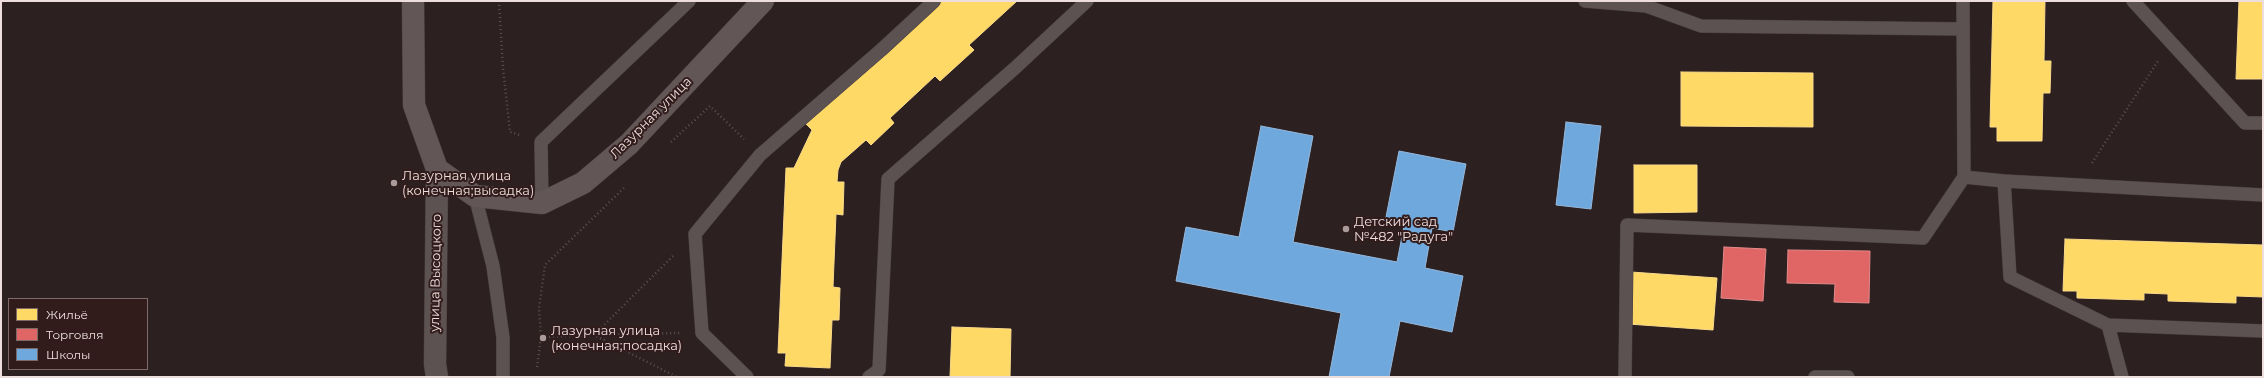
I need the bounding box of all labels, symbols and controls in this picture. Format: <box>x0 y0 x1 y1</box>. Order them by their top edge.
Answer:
street label: Лазурная улица <box>607 74 695 162</box>
place label: Лазурная улица (конечная;высадка) <box>402 168 534 199</box>
marker: Лазурная улица (конечная;высадка) <box>389 178 399 188</box>
street label: улица Высоцкого <box>427 214 445 332</box>
place label: Детский сад №482 "Радуга" <box>1354 214 1453 245</box>
marker: Детский сад №482 "Радуга" <box>1341 224 1351 234</box>
legend <box>8 298 148 370</box>
text: Жильё <box>46 307 88 322</box>
place label: Лазурная улица (конечная;посадка) <box>551 323 682 354</box>
text: Торговля <box>46 327 103 342</box>
marker: Лазурная улица (конечная;посадка) <box>538 333 548 343</box>
text: Школы <box>46 347 91 362</box>

